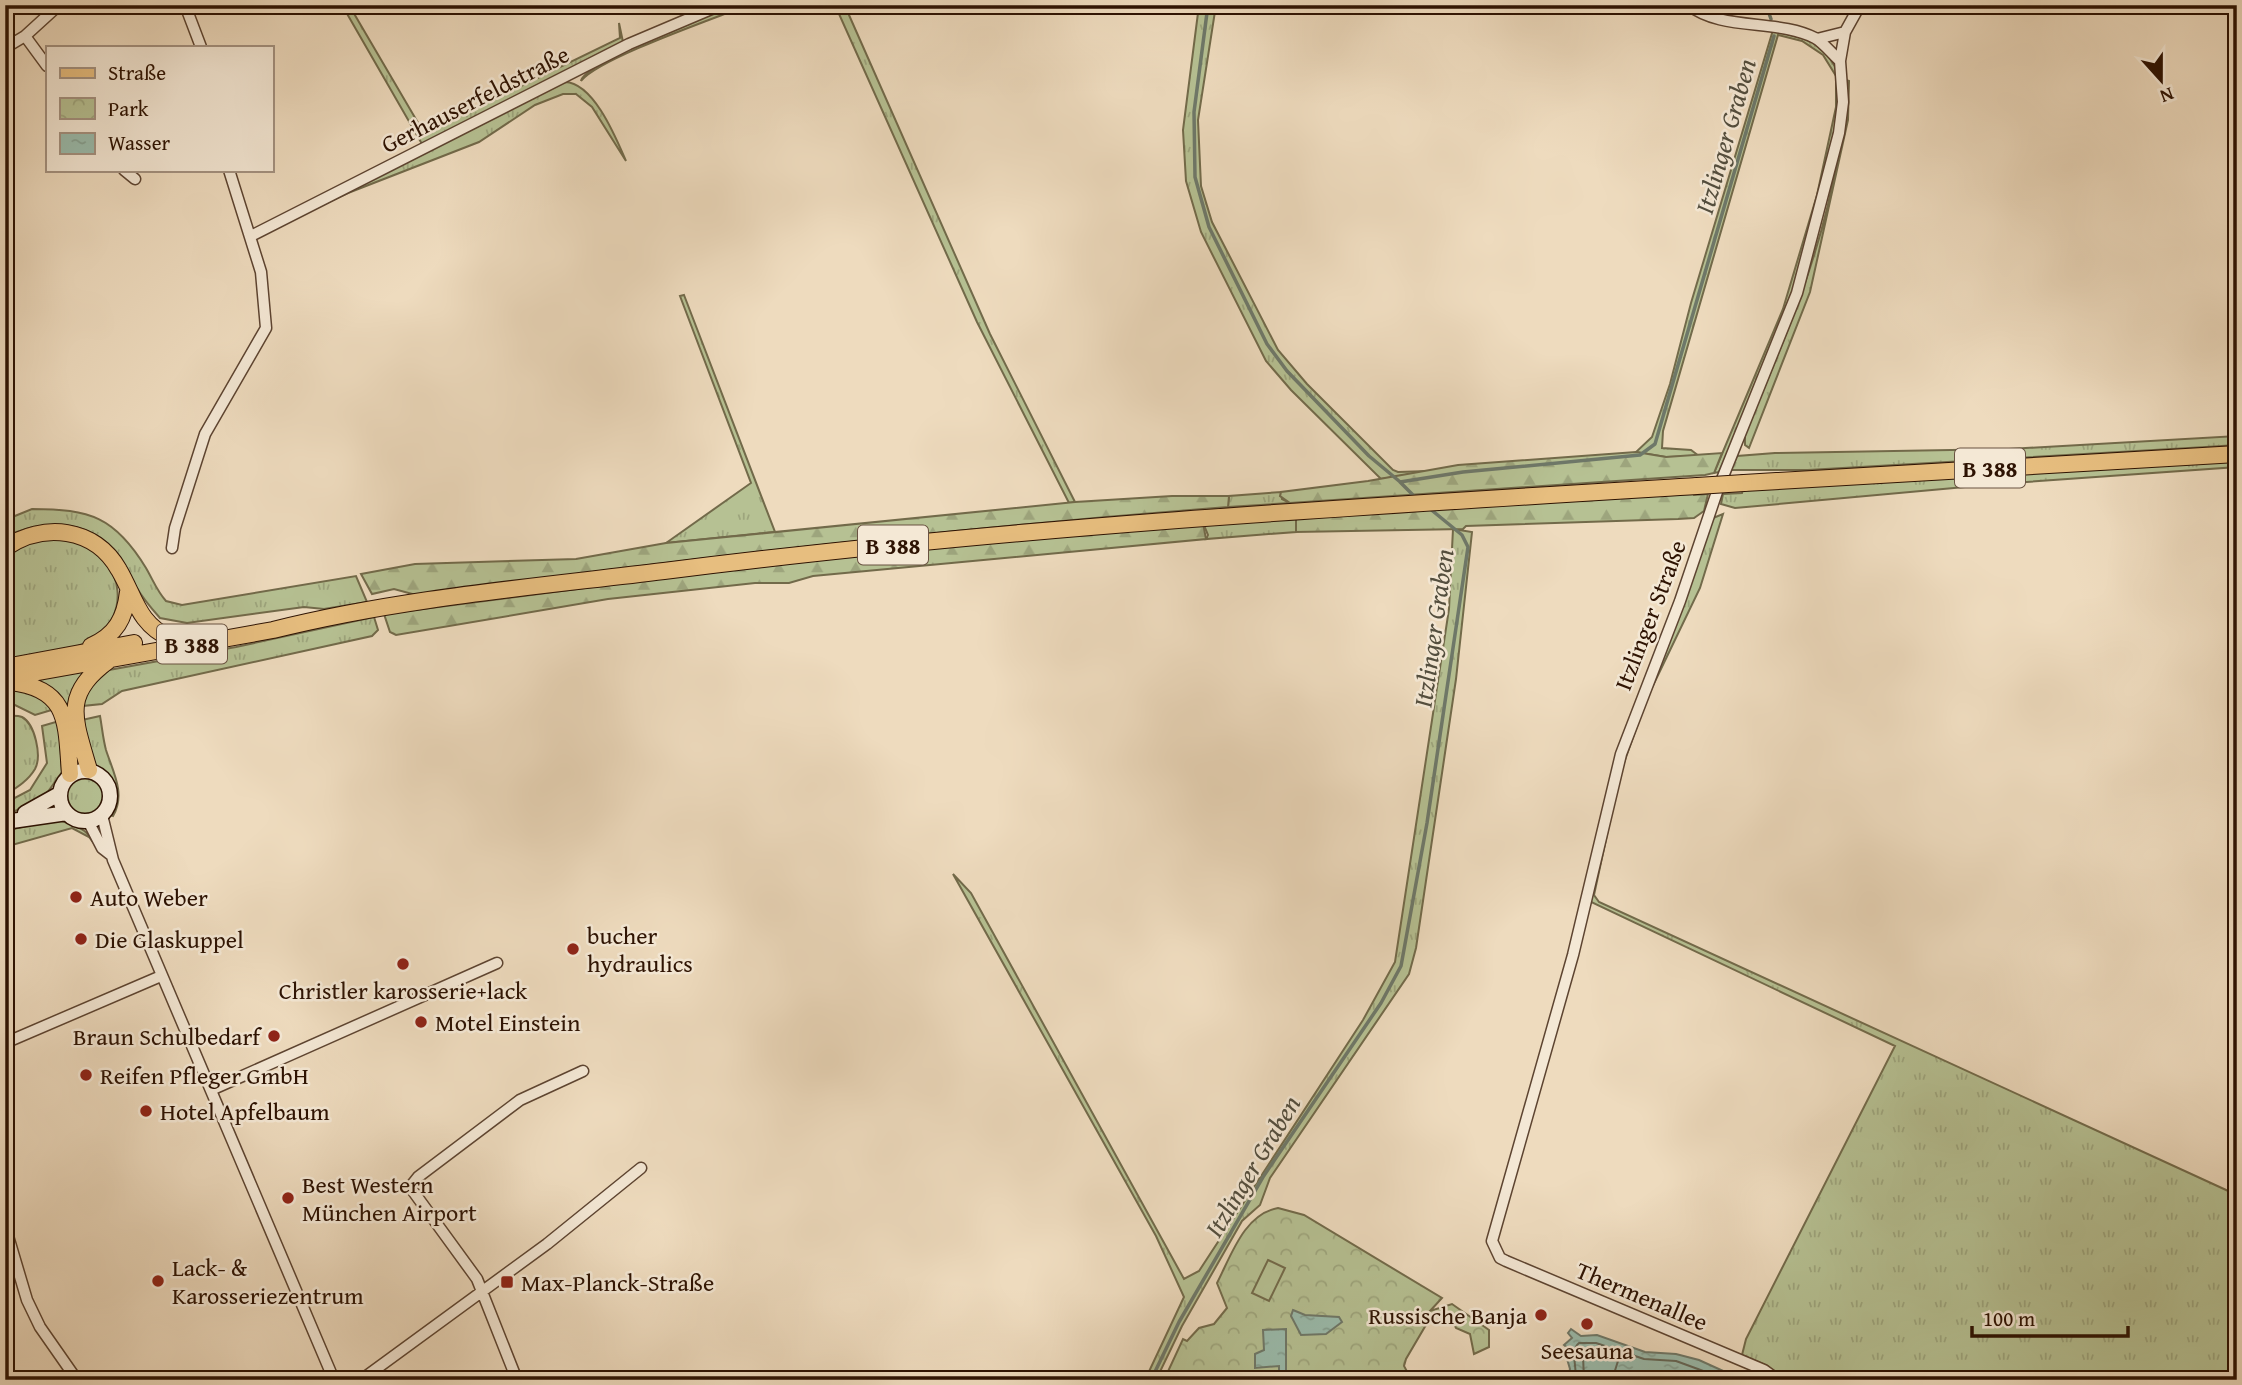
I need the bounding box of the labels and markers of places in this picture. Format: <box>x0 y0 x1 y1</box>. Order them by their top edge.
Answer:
place label: Auto Weber <box>90 880 208 915</box>
marker: Auto Weber <box>68 889 84 905</box>
place label: bucher hydraulics <box>587 918 693 981</box>
place label: Die Glaskuppel <box>95 922 244 957</box>
marker: Die Glaskuppel <box>73 931 89 947</box>
marker: bucher hydraulics <box>565 941 581 957</box>
marker: Christler karosserie+lack <box>395 956 411 972</box>
place label: Christler karosserie+lack <box>279 973 528 1008</box>
place label: Motel Einstein <box>435 1005 581 1040</box>
marker: Motel Einstein <box>413 1014 429 1030</box>
place label: Braun Schulbedarf <box>73 1019 262 1054</box>
marker: Braun Schulbedarf <box>266 1028 282 1044</box>
place label: Reifen Pfleger GmbH <box>100 1058 309 1093</box>
marker: Reifen Pfleger GmbH <box>78 1067 94 1083</box>
place label: Hotel Apfelbaum <box>160 1094 330 1129</box>
marker: Hotel Apfelbaum <box>138 1103 154 1119</box>
place label: Best Western München Airport <box>302 1167 477 1230</box>
marker: Best Western München Airport <box>280 1190 296 1206</box>
place label: Lack- & Karosseriezentrum <box>172 1250 364 1313</box>
place label: Max-Planck-Straße <box>521 1265 714 1300</box>
marker: Lack- & Karosseriezentrum <box>150 1273 166 1289</box>
marker: Max-Planck-Straße <box>499 1274 515 1290</box>
place label: Russische Banja <box>1368 1298 1528 1333</box>
marker: Russische Banja <box>1533 1307 1549 1323</box>
marker: Seesauna <box>1579 1316 1595 1332</box>
place label: Seesauna <box>1541 1333 1634 1368</box>

